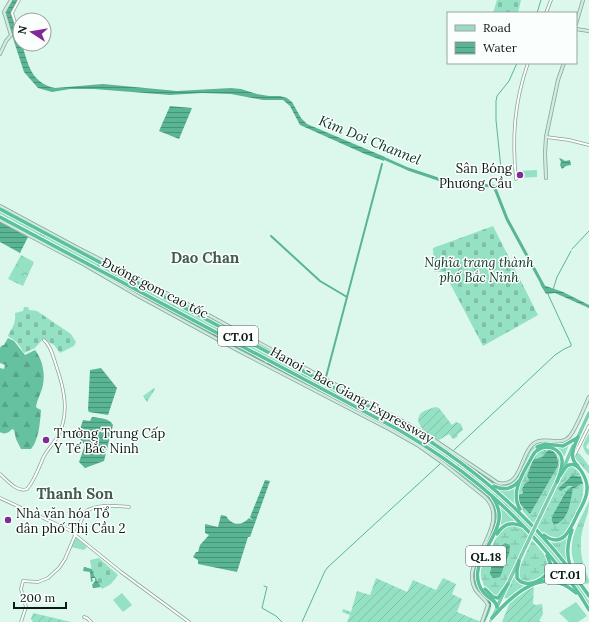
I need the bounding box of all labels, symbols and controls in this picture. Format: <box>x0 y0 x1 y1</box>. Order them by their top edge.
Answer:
north arrow <box>12 12 52 52</box>
legend <box>447 12 577 64</box>
text: Road <box>483 20 511 35</box>
text: N <box>14 24 30 36</box>
text: Water <box>483 40 518 55</box>
water label: Kim Doi Channel <box>316 111 424 169</box>
place label: Sân Bóng Phương Cầu <box>439 160 513 192</box>
marker: Sân Bóng Phương Cầu <box>515 170 525 180</box>
district label: Dao Chan <box>171 248 240 267</box>
street label: Đường gom cao tốc <box>99 254 211 322</box>
park label: Nghĩa trang thành phố Bắc Ninh <box>424 254 534 286</box>
road number: CT.01 <box>218 326 258 346</box>
street label: Hanoi - Bac Giang Expressway <box>267 343 437 447</box>
place label: Trường Trung Cấp Y Tế Bắc Ninh <box>53 425 165 457</box>
marker: Trường Trung Cấp Y Tế Bắc Ninh <box>41 435 51 445</box>
district label: Thanh Son <box>37 484 114 503</box>
place label: Nhà văn hóa Tổ dân phố Thị Cầu 2 <box>16 505 126 537</box>
marker: Nhà văn hóa Tổ dân phố Thị Cầu 2 <box>3 515 13 525</box>
road number: QL.18 <box>466 546 506 566</box>
road number: CT.01 <box>545 564 585 584</box>
scale bar <box>14 584 66 610</box>
text: 200 m <box>20 590 56 605</box>

